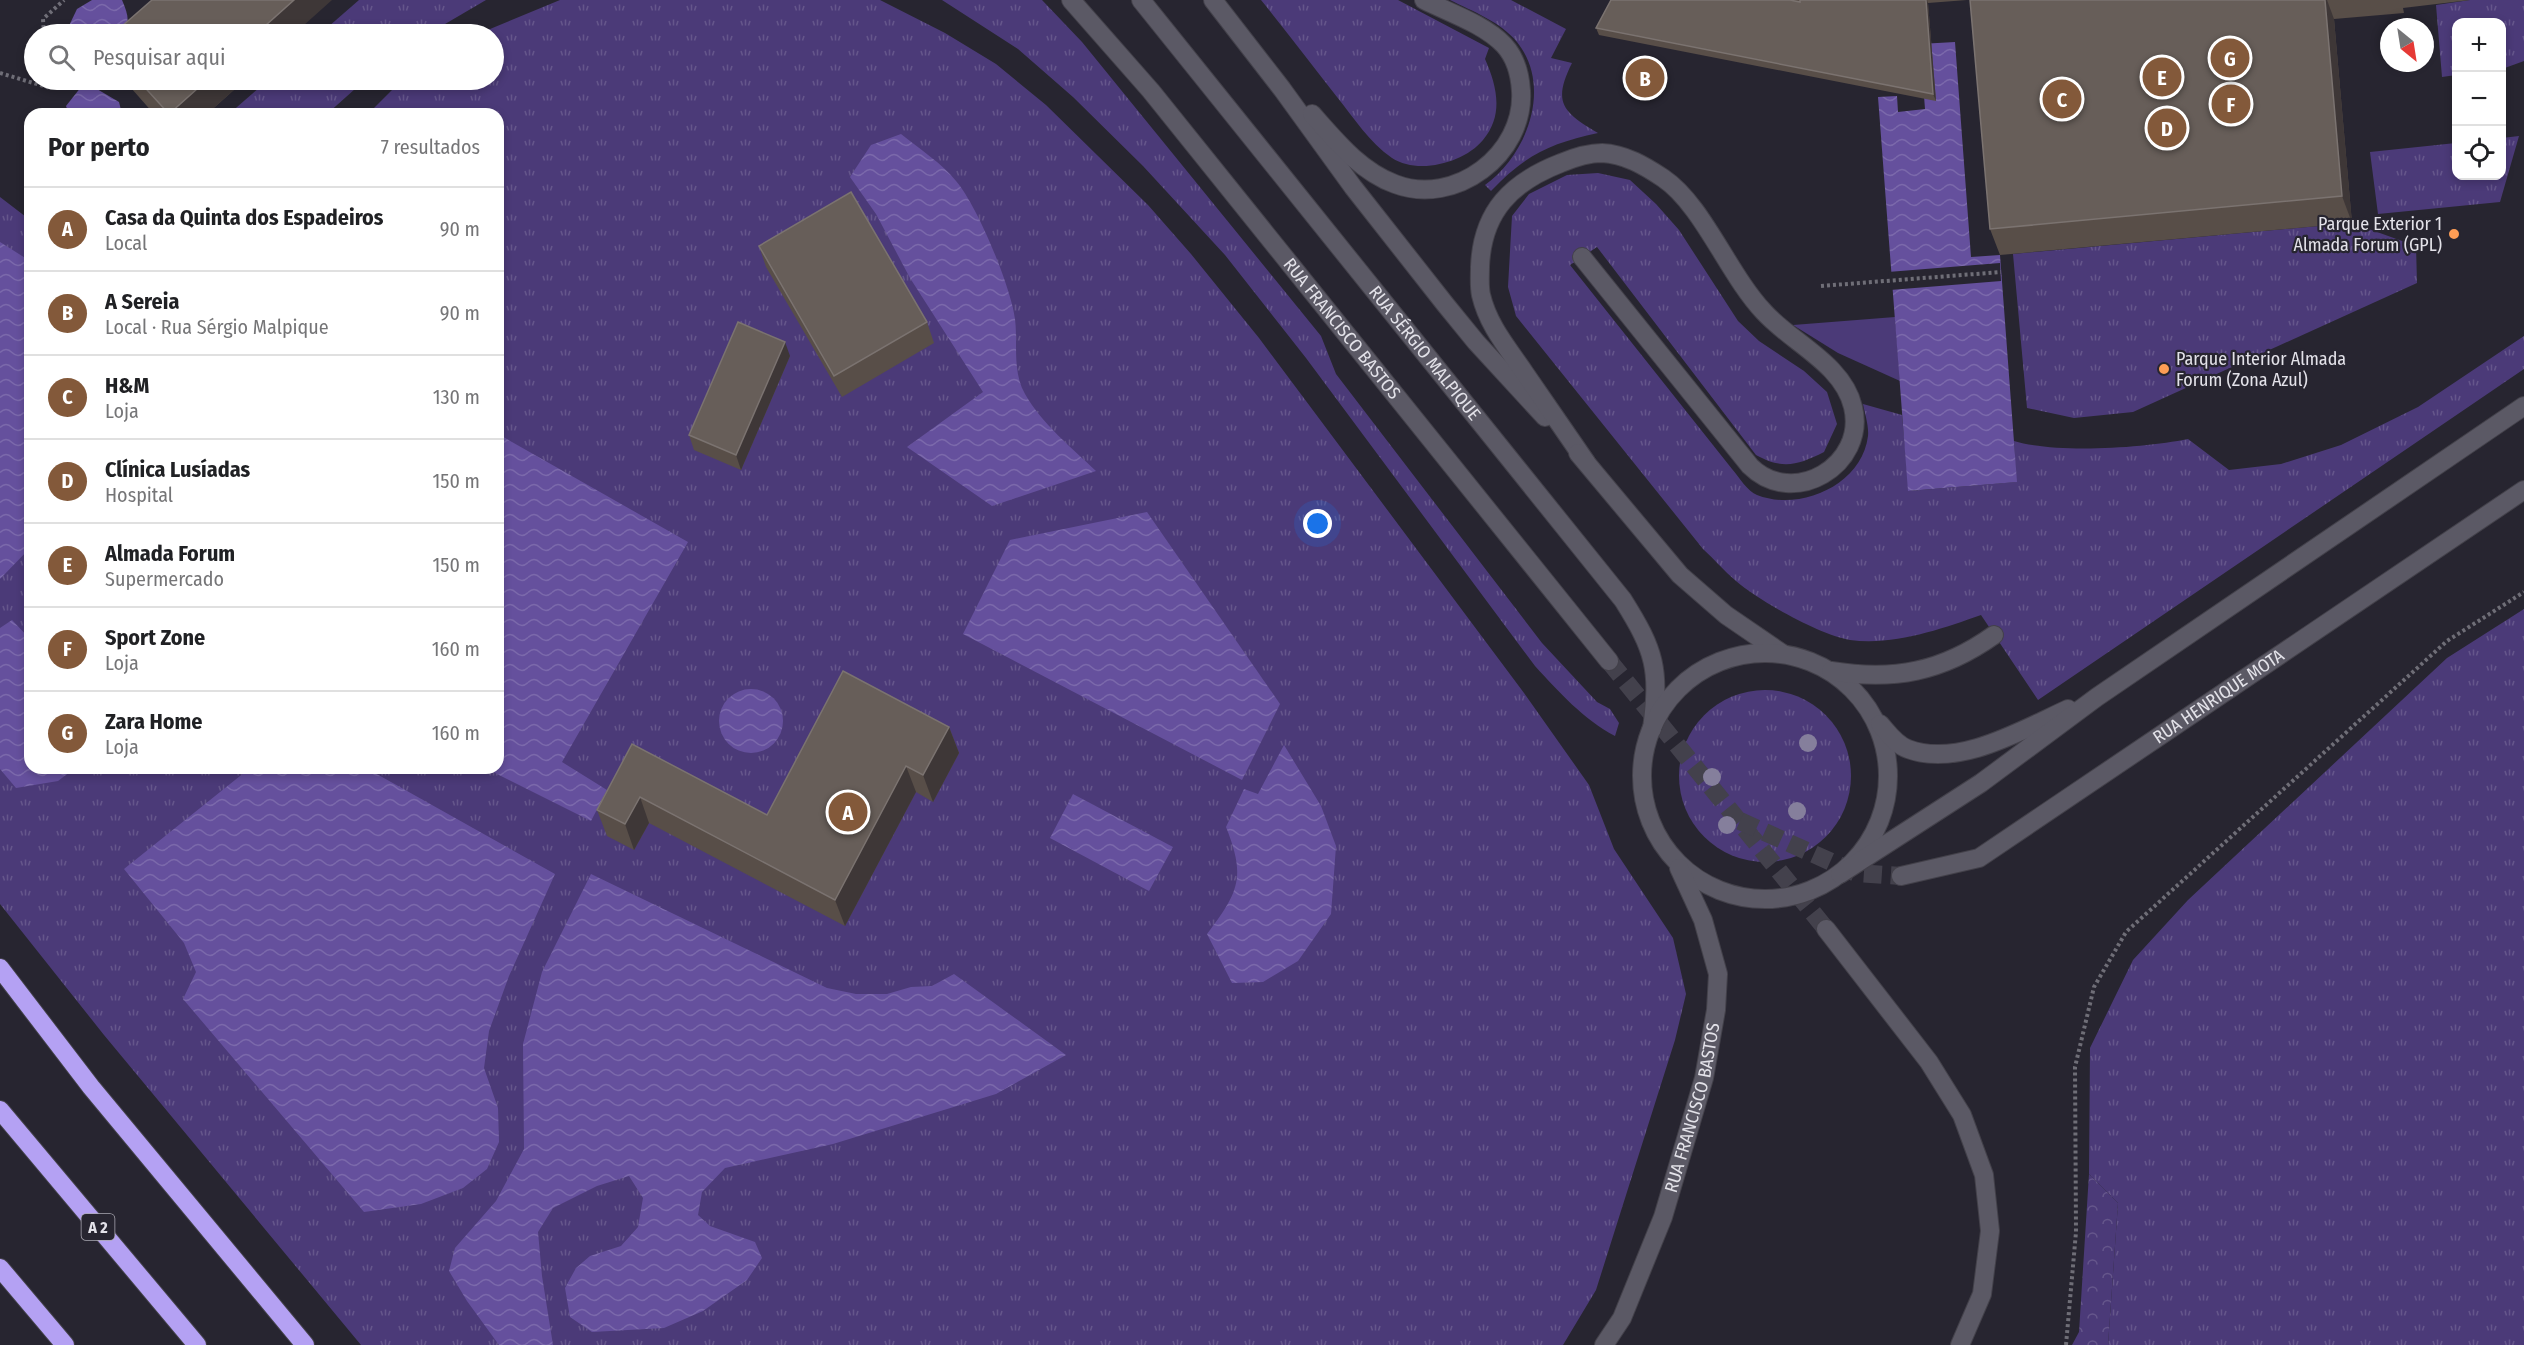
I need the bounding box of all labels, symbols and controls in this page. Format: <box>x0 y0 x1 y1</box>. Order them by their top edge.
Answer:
north arrow <box>2380 18 2434 72</box>
map controls <box>2452 18 2506 180</box>
button: + <box>2452 18 2506 72</box>
search box <box>24 24 504 90</box>
pin: G <box>2210 36 2250 80</box>
icon: search <box>45 41 78 74</box>
text: Pesquisar aqui <box>93 44 225 71</box>
pin: E <box>2142 54 2182 100</box>
pin: B <box>1626 56 1664 100</box>
button: − <box>2452 72 2506 126</box>
pin: C <box>2042 76 2082 122</box>
pin: F <box>2212 82 2250 126</box>
pin: D <box>2148 106 2186 150</box>
button: locate <box>2452 126 2506 180</box>
text: Por perto <box>48 132 150 163</box>
text: 7 resultados <box>381 135 480 159</box>
text: Casa da Quinta dos Espadeiros <box>105 204 383 231</box>
place label: Parque Exterior 1 Almada Forum (GPL) <box>2294 213 2442 256</box>
text: A <box>62 217 73 241</box>
text: 90 m <box>440 217 480 241</box>
marker: Parque Exterior 1 Almada Forum (GPL) <box>2447 227 2461 241</box>
text: Local <box>105 231 147 255</box>
street label: RUA FRANCISCO BASTOS <box>1279 254 1405 404</box>
street label: RUA SÉRGIO MALPIQUE <box>1364 281 1485 425</box>
text: A Sereia <box>105 288 179 315</box>
text: B <box>62 301 73 325</box>
text: 90 m <box>440 301 480 325</box>
text: Local · Rua Sérgio Malpique <box>105 315 329 339</box>
place label: Parque Interior Almada Forum (Zona Azul) <box>2176 348 2346 391</box>
marker: Parque Interior Almada Forum (Zona Azul) <box>2157 362 2171 376</box>
text: H&M <box>105 372 149 399</box>
text: C <box>62 385 73 409</box>
text: 130 m <box>433 385 480 409</box>
text: Loja <box>105 399 139 423</box>
text: Clínica Lusíadas <box>105 456 250 483</box>
text: D <box>62 469 73 493</box>
text: 150 m <box>433 469 480 493</box>
text: Hospital <box>105 483 173 507</box>
your location <box>1303 509 1332 538</box>
text: Almada Forum <box>105 540 235 567</box>
text: E <box>63 553 72 577</box>
text: 150 m <box>433 553 480 577</box>
text: Supermercado <box>105 567 224 591</box>
text: Sport Zone <box>105 624 205 651</box>
text: F <box>63 637 72 661</box>
text: 160 m <box>432 637 480 661</box>
street label: RUA HENRIQUE MOTA <box>2149 644 2289 748</box>
text: Loja <box>105 651 139 675</box>
text: Zara Home <box>105 708 202 735</box>
text: G <box>62 721 73 745</box>
text: 160 m <box>432 721 480 745</box>
text: Loja <box>105 735 139 759</box>
pin: A <box>828 790 868 834</box>
street label: RUA FRANCISCO BASTOS <box>1660 1021 1725 1195</box>
road number: A 2 <box>82 1214 114 1240</box>

